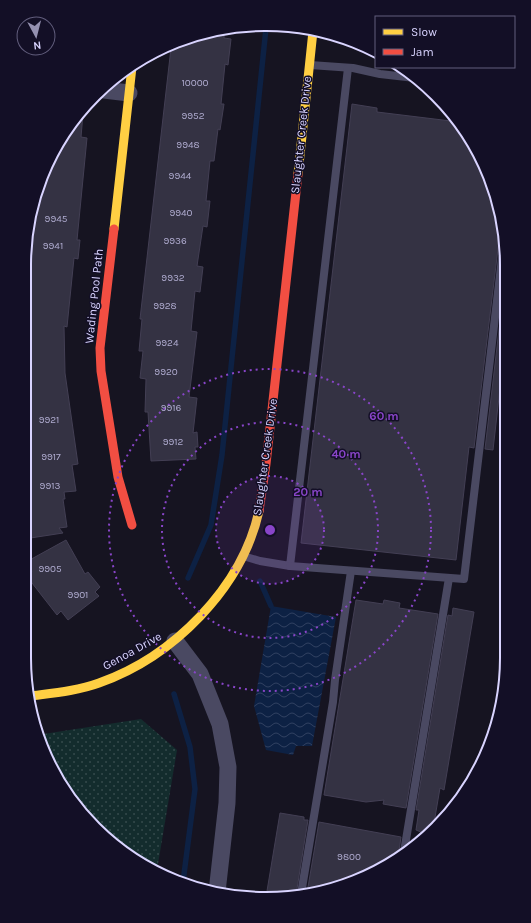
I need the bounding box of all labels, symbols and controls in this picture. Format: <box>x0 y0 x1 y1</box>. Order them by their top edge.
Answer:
north arrow <box>16 16 56 56</box>
legend <box>375 16 515 68</box>
text: Slow <box>411 25 437 39</box>
text: N <box>32 38 42 52</box>
text: Jam <box>411 45 434 59</box>
street label: Slaughter Creek Drive <box>288 76 314 194</box>
house number: 10000 <box>181 77 209 89</box>
house number: 9952 <box>181 110 205 122</box>
house number: 9948 <box>176 139 200 151</box>
house number: 9944 <box>169 170 192 182</box>
house number: 9940 <box>169 207 193 219</box>
house number: 9945 <box>45 213 68 225</box>
house number: 9936 <box>163 235 187 247</box>
house number: 9941 <box>43 240 63 252</box>
street label: Wading Pool Path <box>82 248 106 344</box>
house number: 9932 <box>161 272 185 284</box>
house number: 9928 <box>153 300 177 312</box>
house number: 9924 <box>156 337 179 349</box>
house number: 9920 <box>154 366 178 378</box>
street label: Slaughter Creek Drive <box>250 398 280 516</box>
house number: 9916 <box>161 402 182 414</box>
text: 60 m <box>369 409 399 423</box>
house number: 9921 <box>39 414 59 426</box>
house number: 9912 <box>163 436 184 448</box>
text: 40 m <box>331 447 361 461</box>
house number: 9917 <box>41 451 61 463</box>
house number: 9913 <box>40 480 60 492</box>
text: 20 m <box>293 485 323 499</box>
centre of rings <box>263 523 277 537</box>
house number: 9905 <box>38 563 62 575</box>
house number: 9901 <box>68 589 88 601</box>
street label: Genoa Drive <box>100 629 164 673</box>
house number: 9800 <box>337 851 361 863</box>

